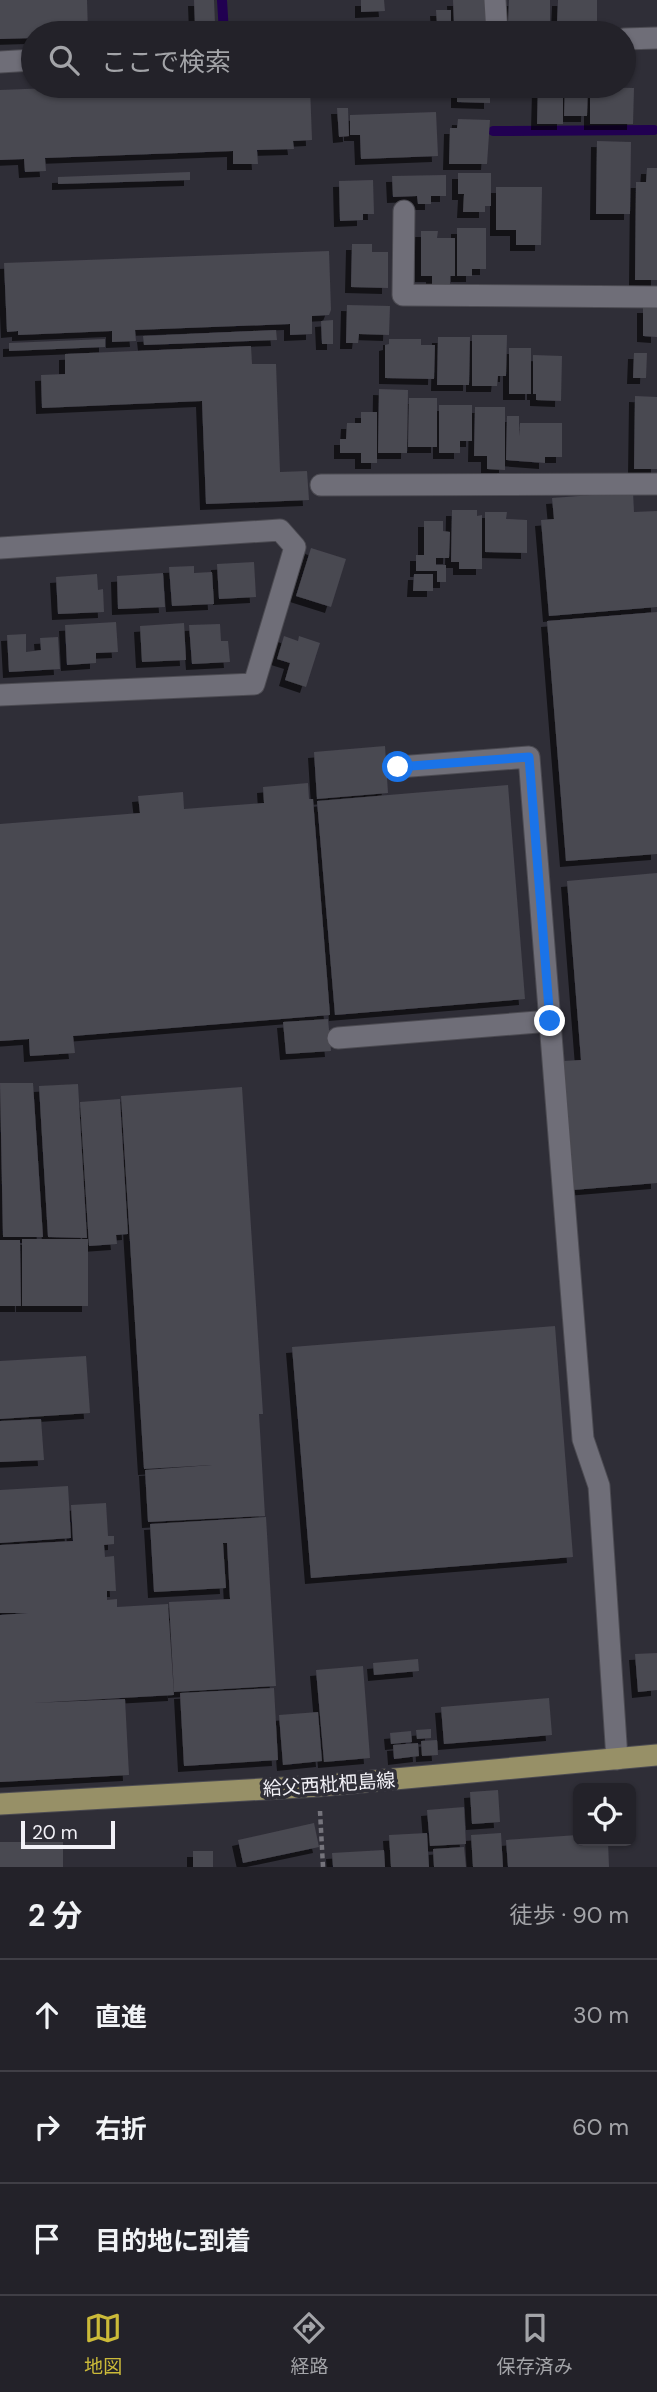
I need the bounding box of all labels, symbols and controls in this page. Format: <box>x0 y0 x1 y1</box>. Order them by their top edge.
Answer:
search box <box>21 21 636 98</box>
icon: search <box>45 41 83 79</box>
text: ここで検索 <box>101 45 231 79</box>
route start <box>382 751 413 782</box>
route end <box>534 1005 565 1036</box>
street label: 給父西枇杷島線 <box>262 1767 396 1802</box>
map controls <box>573 1783 636 1846</box>
button: locate <box>573 1783 636 1846</box>
scale bar <box>21 1818 116 1850</box>
text: 20 m <box>32 1820 78 1845</box>
text: 2 分 <box>28 1896 82 1935</box>
text: 徒歩 · 90 m <box>509 1900 629 1930</box>
icon: ahead <box>28 1996 66 2034</box>
text: 直進 <box>95 2000 147 2034</box>
text: 30 m <box>573 2000 629 2030</box>
icon: right <box>28 2108 66 2146</box>
text: 右折 <box>95 2112 147 2146</box>
text: 60 m <box>572 2112 629 2142</box>
icon: arrive <box>28 2220 66 2258</box>
text: 目的地に到着 <box>95 2224 251 2258</box>
tab: 地図 <box>84 2309 122 2379</box>
tab: 経路 <box>290 2309 329 2379</box>
tab: 保存済み <box>497 2309 573 2379</box>

